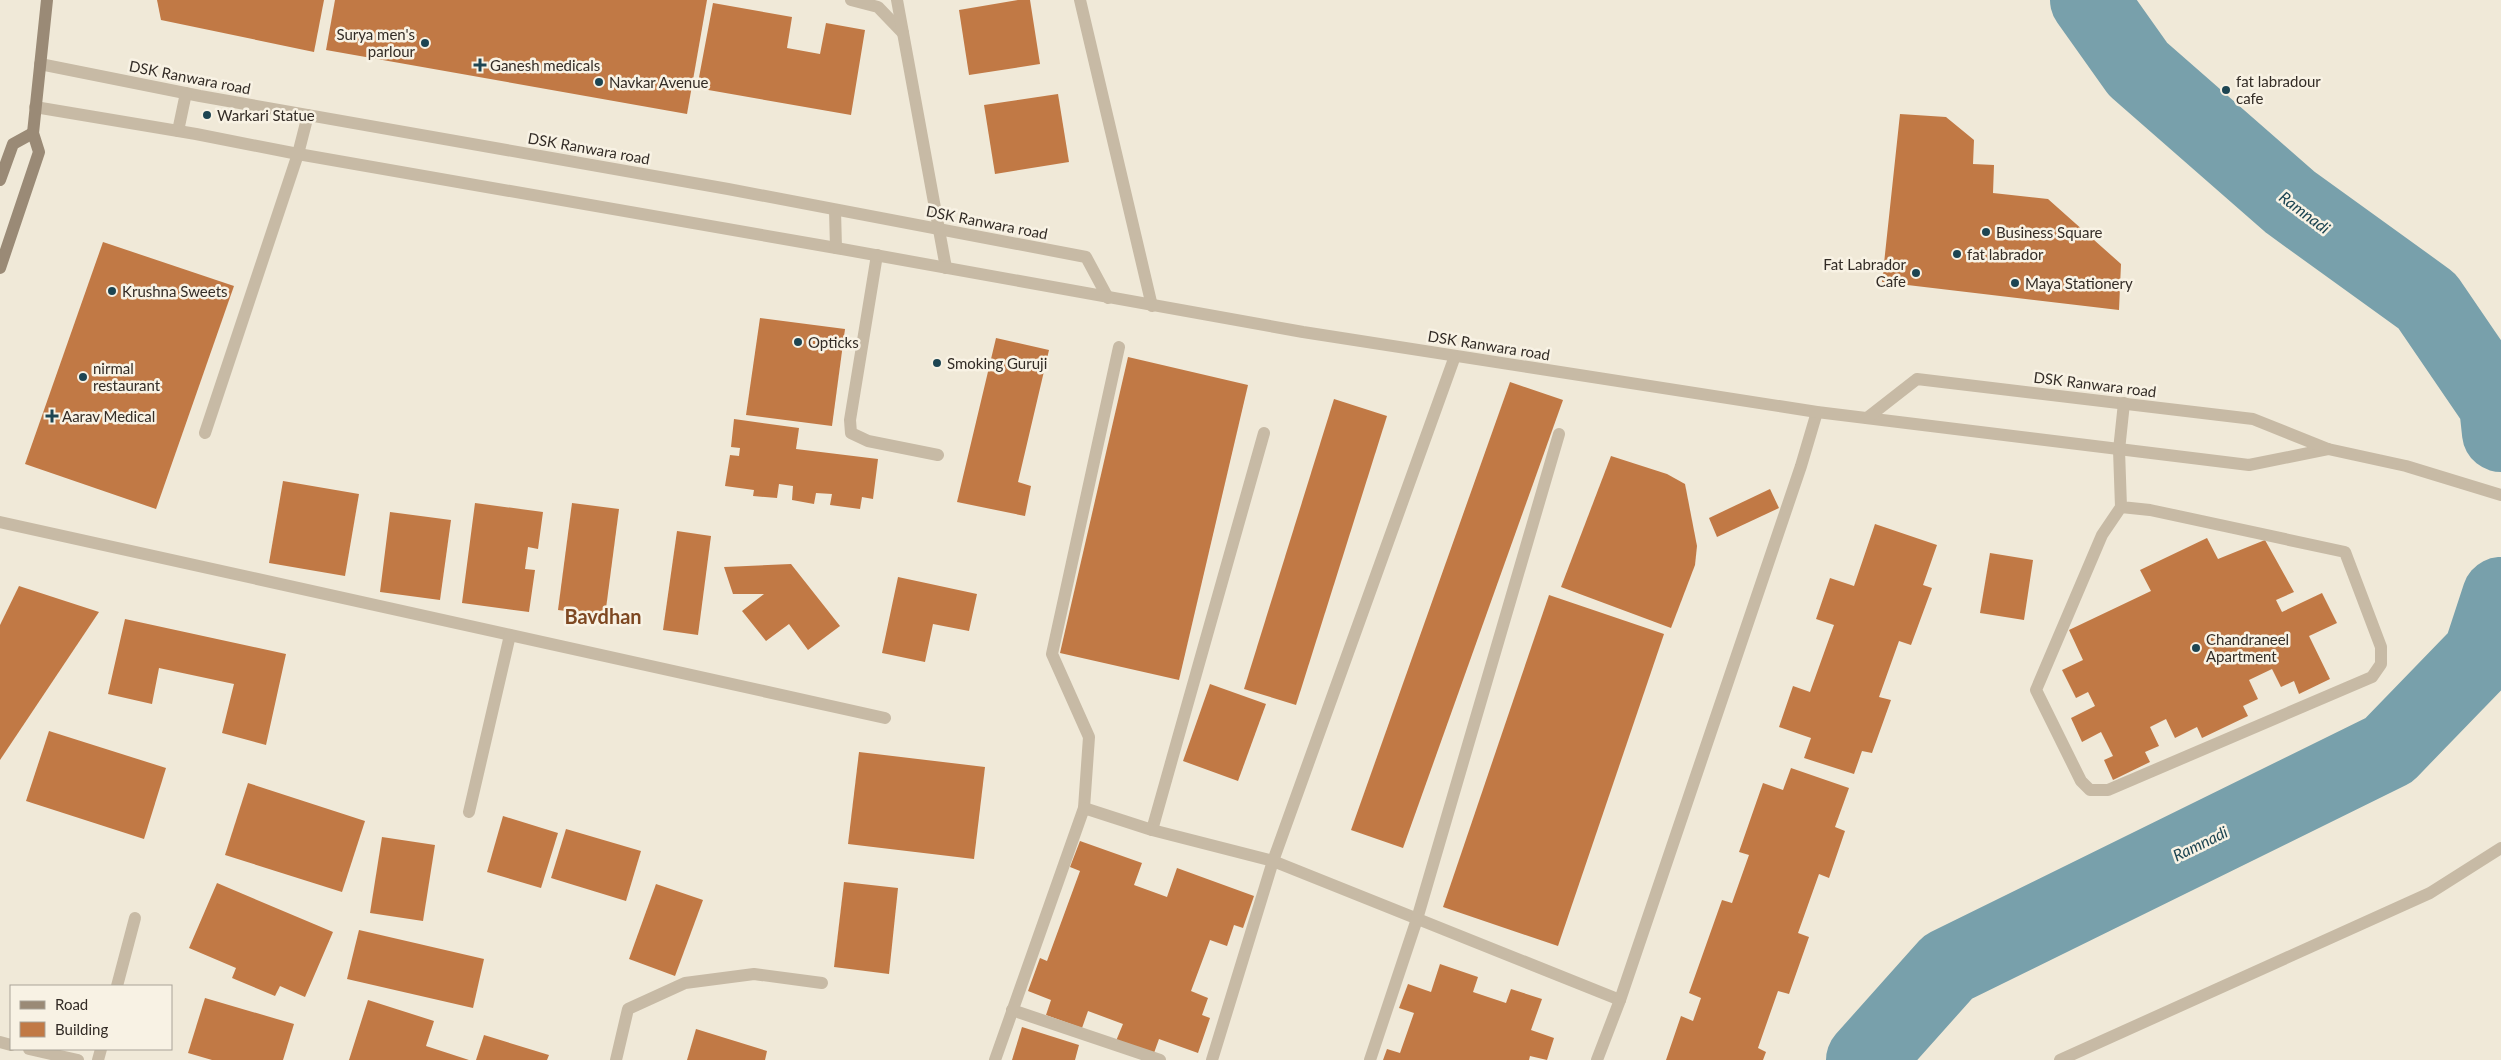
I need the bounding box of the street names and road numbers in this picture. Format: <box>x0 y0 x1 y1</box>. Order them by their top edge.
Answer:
street label: DSK Ranwara road <box>128 56 252 98</box>
street label: DSK Ranwara road <box>527 128 651 168</box>
street label: DSK Ranwara road <box>925 201 1049 243</box>
street label: DSK Ranwara road <box>1427 326 1551 364</box>
street label: DSK Ranwara road <box>2033 368 2157 400</box>

